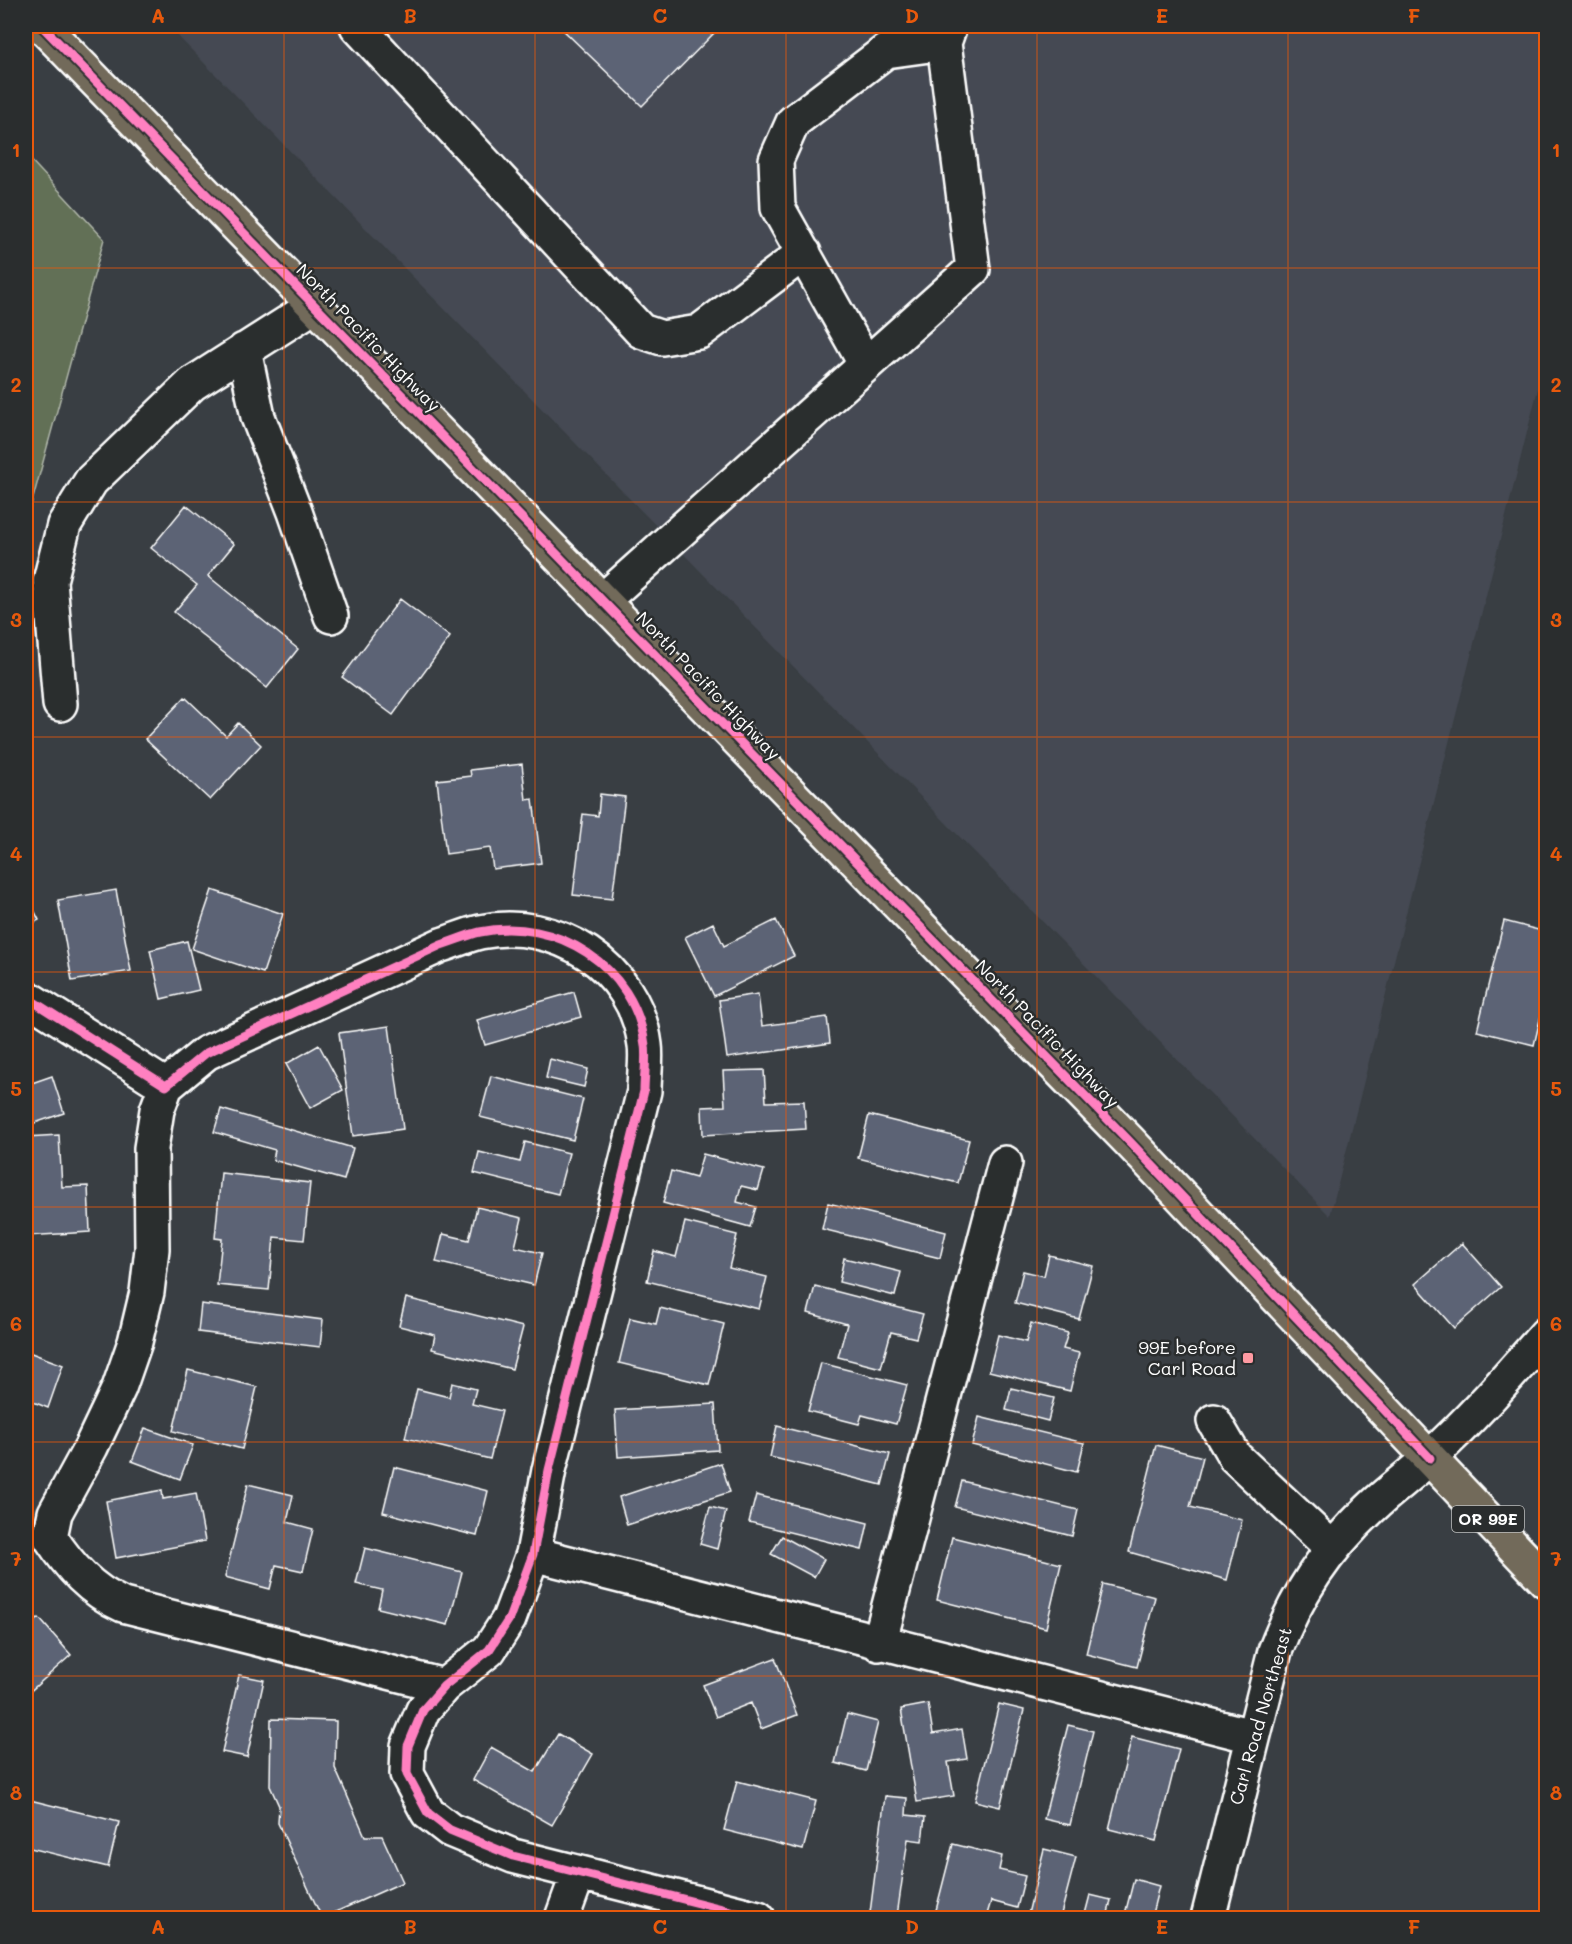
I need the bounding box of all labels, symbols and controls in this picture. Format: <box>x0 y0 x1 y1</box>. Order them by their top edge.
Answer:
text: A <box>151 2 165 28</box>
text: B <box>403 2 417 28</box>
text: C <box>653 2 668 28</box>
text: D <box>905 2 919 28</box>
text: E <box>1156 2 1168 28</box>
text: F <box>1408 2 1421 28</box>
text: 1 <box>12 136 20 162</box>
text: 1 <box>1552 136 1560 162</box>
street label: North Pacific Highway <box>291 258 446 417</box>
text: 2 <box>10 371 22 397</box>
text: 2 <box>1550 371 1562 397</box>
text: 3 <box>10 606 22 632</box>
street label: North Pacific Highway <box>631 606 786 765</box>
text: 3 <box>1550 606 1562 632</box>
text: 4 <box>10 840 23 866</box>
text: 4 <box>1550 840 1563 866</box>
street label: North Pacific Highway <box>970 954 1125 1113</box>
text: 5 <box>10 1075 22 1101</box>
text: 5 <box>1550 1075 1562 1101</box>
text: 6 <box>10 1310 22 1336</box>
text: 6 <box>1550 1310 1562 1336</box>
place label: 99E before Carl Road <box>1138 1335 1236 1380</box>
marker: 99E before Carl Road <box>1241 1351 1255 1365</box>
road number: OR 99E <box>1452 1506 1524 1532</box>
text: 7 <box>10 1545 22 1571</box>
text: 7 <box>1550 1545 1562 1571</box>
street label: Carl Road Northeast <box>1223 1624 1297 1808</box>
text: 8 <box>10 1779 22 1805</box>
text: 8 <box>1550 1779 1562 1805</box>
text: A <box>151 1913 165 1939</box>
text: B <box>403 1913 417 1939</box>
text: C <box>653 1913 668 1939</box>
text: D <box>905 1913 919 1939</box>
text: E <box>1156 1913 1168 1939</box>
text: F <box>1408 1913 1421 1939</box>

